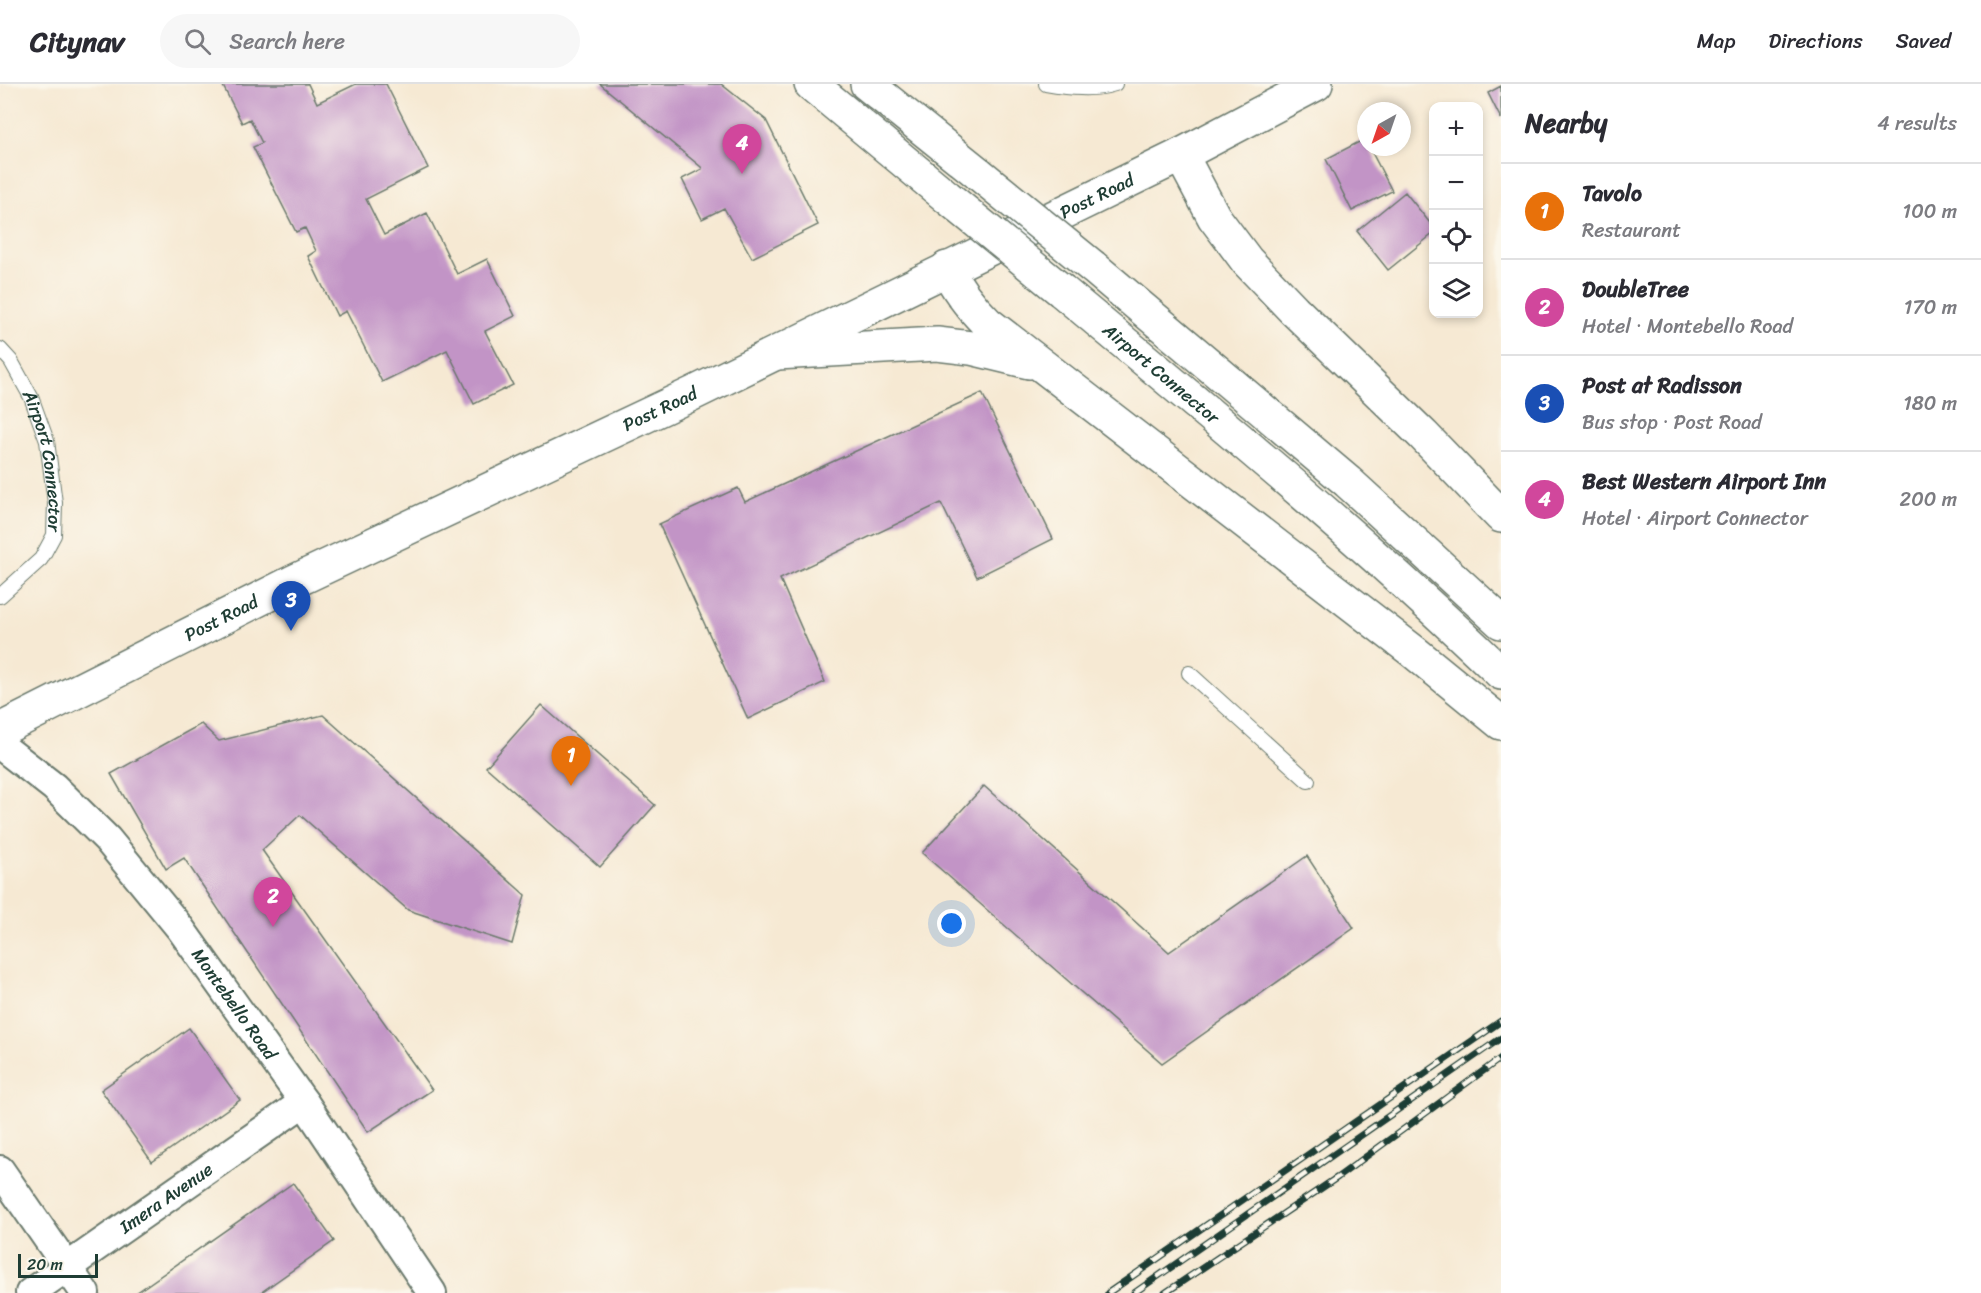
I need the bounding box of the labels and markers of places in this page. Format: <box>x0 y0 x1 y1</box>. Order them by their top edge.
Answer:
pin: 4 <box>722 124 762 174</box>
pin: 3 <box>272 582 310 631</box>
pin: 1 <box>552 736 590 786</box>
pin: 2 <box>254 878 292 927</box>

